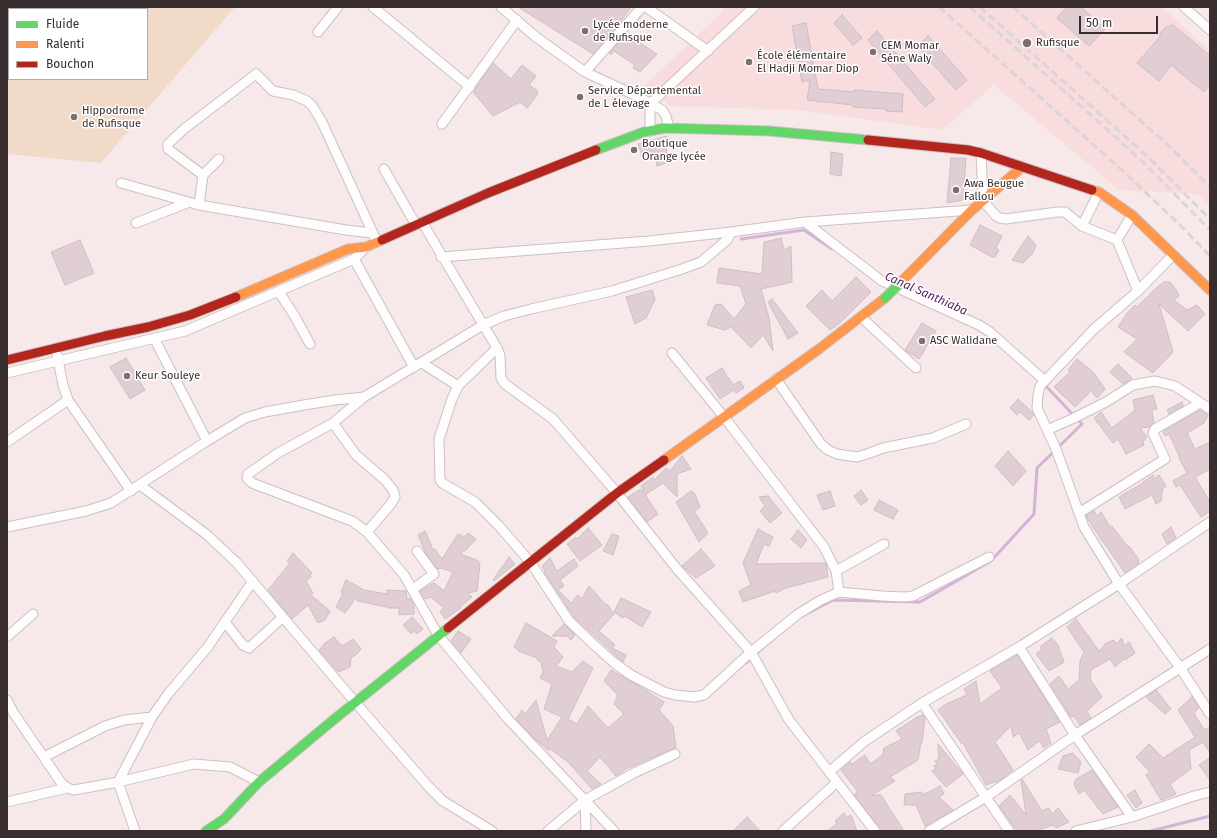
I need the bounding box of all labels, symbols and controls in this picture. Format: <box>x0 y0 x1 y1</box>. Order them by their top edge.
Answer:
legend <box>8 8 148 80</box>
scale bar <box>1081 8 1160 34</box>
text: 50 m <box>1086 16 1112 30</box>
text: Fluide <box>46 17 79 31</box>
place label: Lycée moderne de Rufisque <box>593 18 668 44</box>
marker: Lycée moderne de Rufisque <box>580 26 590 36</box>
place label: Rufisque <box>1036 36 1079 50</box>
text: Ralenti <box>46 37 84 51</box>
marker: Rufisque <box>1021 37 1033 49</box>
place label: CEM Momar Séne Waly <box>881 39 939 65</box>
marker: CEM Momar Séne Waly <box>868 47 878 57</box>
place label: École élémentaire El Hadji Momar Diop <box>757 49 859 75</box>
text: Bouchon <box>46 57 94 71</box>
marker: École élémentaire El Hadji Momar Diop <box>744 57 754 67</box>
place label: Service Départemental de L élevage <box>588 84 701 110</box>
marker: Service Départemental de L élevage <box>575 92 585 102</box>
place label: Hippodrome de Rufisque <box>82 104 144 130</box>
marker: Hippodrome de Rufisque <box>69 112 79 122</box>
place label: Boutique Orange lycée <box>642 137 706 163</box>
marker: Boutique Orange lycée <box>629 145 639 155</box>
place label: Awa Beugue Fallou <box>964 177 1024 203</box>
marker: Awa Beugue Fallou <box>951 185 961 195</box>
water label: Canal Santhiaba <box>882 269 970 319</box>
place label: ASC Walidane <box>930 334 997 348</box>
marker: ASC Walidane <box>917 336 927 346</box>
place label: Keur Souleye <box>135 369 200 383</box>
marker: Keur Souleye <box>122 371 132 381</box>

